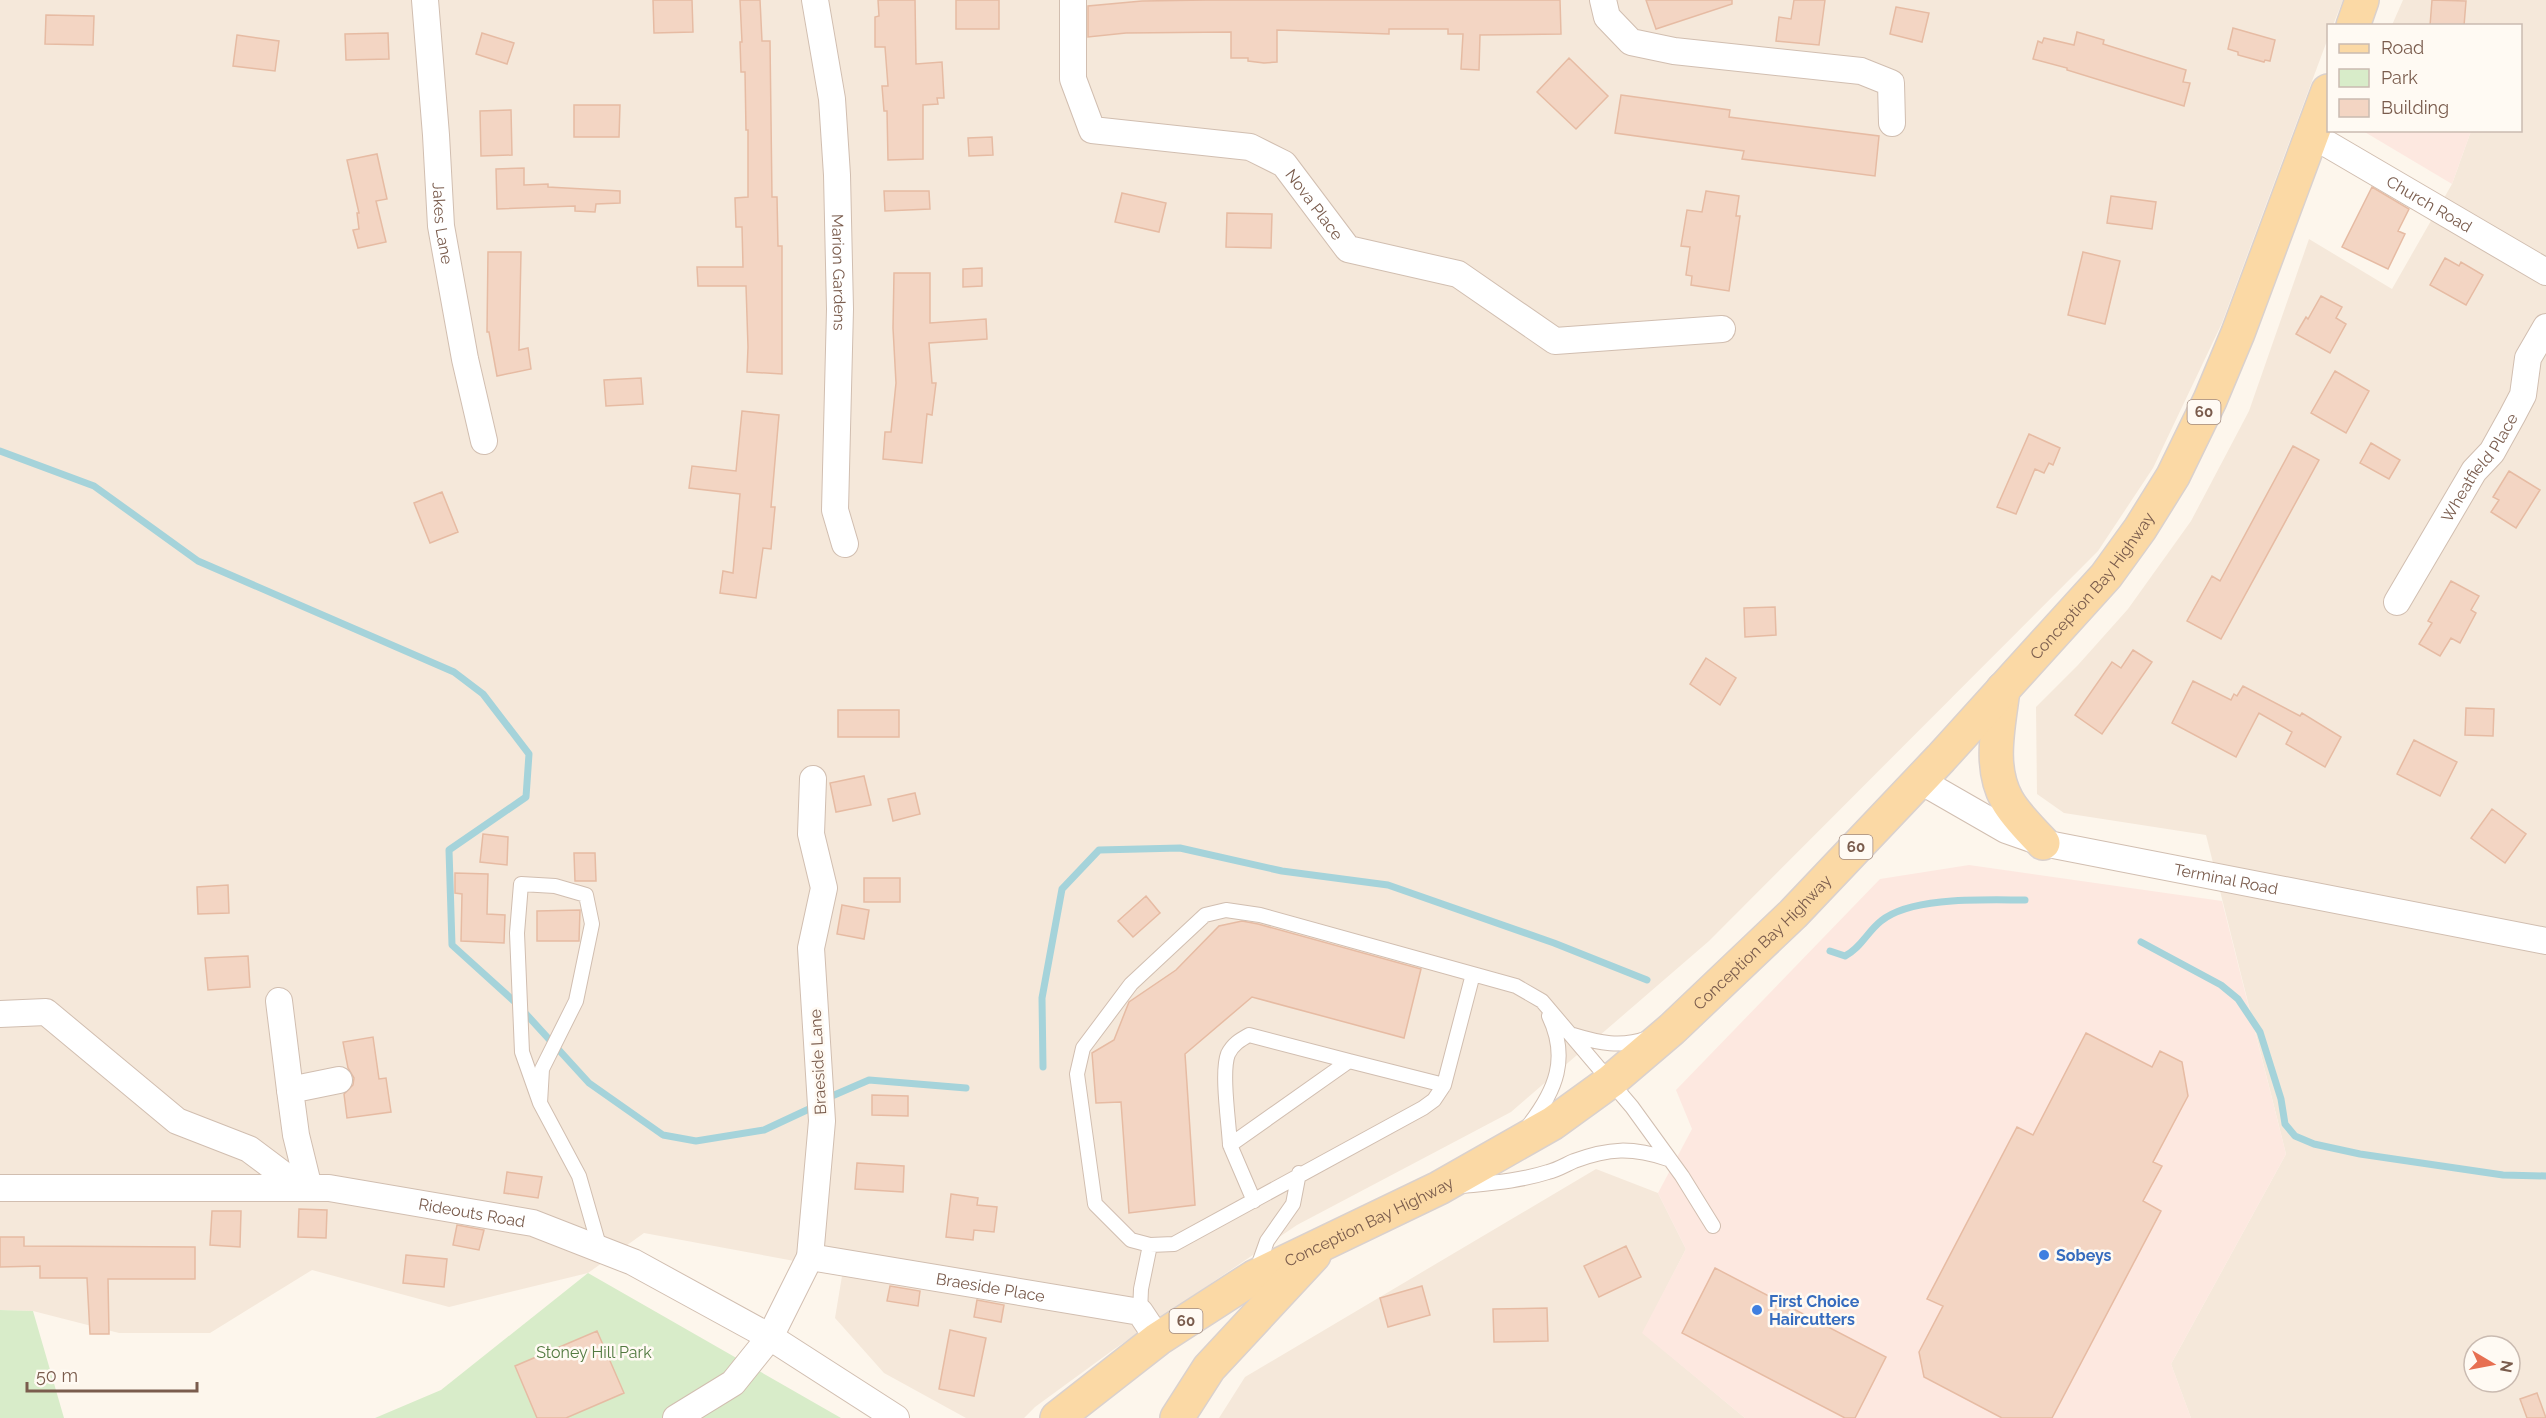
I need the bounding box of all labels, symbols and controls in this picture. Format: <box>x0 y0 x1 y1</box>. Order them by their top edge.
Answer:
legend <box>2327 24 2522 132</box>
text: Road <box>2381 37 2424 58</box>
text: Park <box>2381 67 2418 88</box>
text: Building <box>2381 97 2449 118</box>
street label: Nova Place <box>1282 165 1347 244</box>
street label: Church Road <box>2383 171 2476 236</box>
street label: Jakes Lane <box>429 182 457 266</box>
street label: Marion Gardens <box>828 214 850 331</box>
road number: 60 <box>2188 400 2220 424</box>
street label: Wheatfield Place <box>2437 410 2521 525</box>
street label: Conception Bay Highway <box>2026 508 2158 663</box>
road number: 60 <box>1840 835 1872 859</box>
street label: Terminal Road <box>2172 859 2280 898</box>
street label: Conception Bay Highway <box>1689 870 1835 1013</box>
street label: Braeside Lane <box>806 1009 830 1115</box>
street label: Conception Bay Highway <box>1281 1172 1457 1270</box>
street label: Rideouts Road <box>417 1194 527 1231</box>
place label: Sobeys <box>2056 1246 2112 1265</box>
marker: Sobeys <box>2037 1248 2051 1262</box>
street label: Braeside Place <box>935 1269 1046 1306</box>
place label: First Choice Haircutters <box>1769 1292 1860 1329</box>
marker: First Choice Haircutters <box>1750 1303 1764 1317</box>
road number: 60 <box>1170 1309 1202 1333</box>
north arrow <box>2462 1334 2522 1394</box>
park label: Stoney Hill Park <box>536 1343 652 1362</box>
scale bar <box>27 1355 196 1393</box>
text: N <box>2496 1359 2517 1374</box>
text: 50 m <box>36 1365 78 1386</box>

